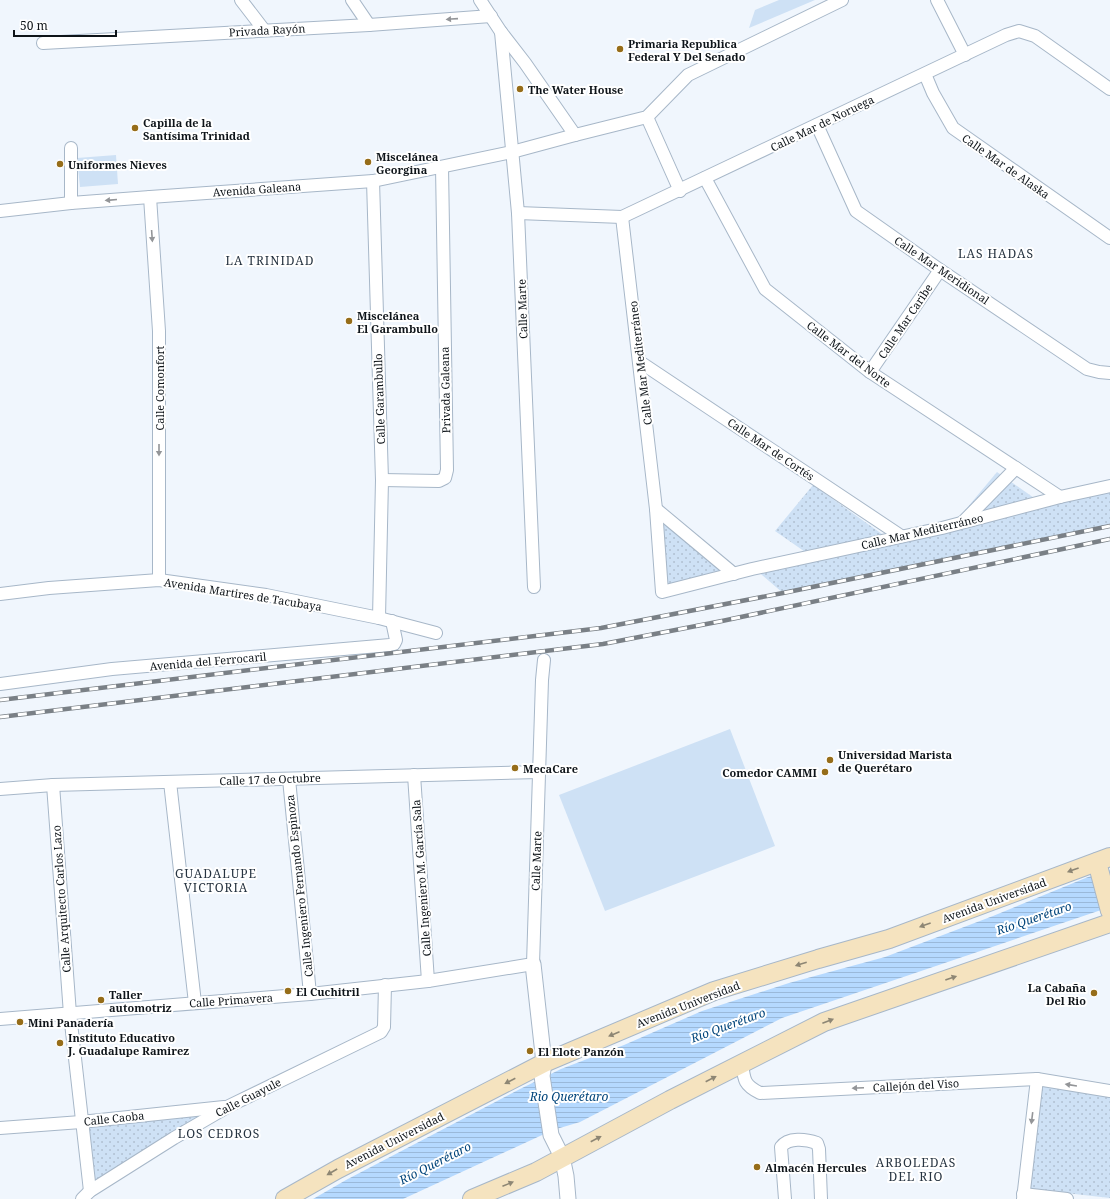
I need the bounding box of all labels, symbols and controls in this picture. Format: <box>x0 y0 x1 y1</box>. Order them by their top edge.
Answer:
scale bar <box>14 12 116 38</box>
one-way arrow <box>446 16 458 23</box>
text: 50 m <box>20 17 48 34</box>
street label: Privada Rayón <box>228 21 306 39</box>
place label: Primaria Republica Federal Y Del Senado <box>628 36 746 64</box>
marker: Primaria Republica Federal Y Del Senado <box>615 44 625 54</box>
place label: The Water House <box>528 82 623 97</box>
marker: The Water House <box>515 84 525 94</box>
street label: Calle Mar de Noruega <box>768 91 876 155</box>
place label: Capilla de la Santísima Trinidad <box>143 115 250 143</box>
marker: Capilla de la Santísima Trinidad <box>130 123 140 133</box>
street label: Calle Mar de Alaska <box>959 130 1053 202</box>
place label: Miscelánea Georgina <box>376 149 439 177</box>
place label: Uniformes Nieves <box>68 157 167 172</box>
marker: Miscelánea Georgina <box>363 157 373 167</box>
marker: Uniformes Nieves <box>55 159 65 169</box>
street label: Avenida Galeana <box>212 178 302 200</box>
one-way arrow <box>105 197 117 204</box>
one-way arrow <box>149 230 156 242</box>
street label: Calle Mar Meridional <box>892 233 993 308</box>
district label: LAS HADAS <box>958 245 1034 262</box>
district label: LA TRINIDAD <box>226 252 314 269</box>
street label: Calle Marte <box>513 279 531 339</box>
street label: Calle Mar Caribe <box>874 281 936 361</box>
street label: Calle Mar Mediterráneo <box>625 300 655 426</box>
place label: Miscelánea El Garambullo <box>357 308 438 336</box>
marker: Miscelánea El Garambullo <box>344 316 354 326</box>
street label: Calle Mar del Norte <box>804 317 894 391</box>
street label: Calle Comonfort <box>152 345 167 430</box>
street label: Privada Galeana <box>437 347 453 433</box>
street label: Calle Garambullo <box>370 353 388 445</box>
street label: Calle Mar de Cortés <box>725 414 817 484</box>
one-way arrow <box>156 444 162 457</box>
street label: Calle Mar Mediterráneo <box>859 510 985 552</box>
street label: Avenida Martires de Tacubaya <box>163 574 323 614</box>
street label: Avenida del Ferrocaril <box>149 648 268 674</box>
place label: Universidad Marista de Querétaro <box>838 747 952 775</box>
marker: Universidad Marista de Querétaro <box>825 755 835 765</box>
place label: MecaCare <box>523 761 578 776</box>
marker: MecaCare <box>510 763 520 773</box>
place label: Comedor CAMMI <box>722 765 818 780</box>
marker: Comedor CAMMI <box>820 767 830 777</box>
street label: Calle 17 de Octubre <box>219 770 321 788</box>
street label: Calle Ingeniero Fernando Espinoza <box>282 794 316 978</box>
street label: Calle Ingeniero M. García Sala <box>408 799 434 957</box>
street label: Calle Arquitecto Carlos Lazo <box>48 825 74 973</box>
street label: Calle Marte <box>527 831 545 891</box>
district label: GUADALUPE VICTORIA <box>175 865 257 896</box>
one-way arrow <box>1067 868 1079 874</box>
street label: Avenida Universidad <box>940 874 1048 926</box>
water label: Río Querétaro <box>993 897 1074 939</box>
one-way arrow <box>919 923 931 929</box>
one-way arrow <box>795 961 807 967</box>
one-way arrow <box>945 975 957 981</box>
street label: Avenida Universidad <box>634 977 742 1031</box>
place label: La Cabaña Del Rio <box>1028 980 1086 1008</box>
place label: El Cuchitril <box>296 984 360 999</box>
marker: El Cuchitril <box>283 986 293 996</box>
place label: Taller automotriz <box>109 987 172 1015</box>
marker: La Cabaña Del Rio <box>1089 988 1099 998</box>
street label: Calle Primavera <box>189 990 273 1010</box>
marker: Taller automotriz <box>96 995 106 1005</box>
water label: Río Querétaro <box>687 1004 768 1047</box>
place label: Mini Panadería <box>28 1015 114 1030</box>
marker: Mini Panadería <box>15 1017 25 1027</box>
one-way arrow <box>822 1018 834 1024</box>
place label: Instituto Educativo J. Guadalupe Ramirez <box>67 1030 189 1058</box>
one-way arrow <box>608 1030 620 1037</box>
marker: Instituto Educativo J. Guadalupe Ramirez <box>55 1038 65 1048</box>
place label: El Elote Panzón <box>538 1044 625 1059</box>
marker: El Elote Panzón <box>525 1046 535 1056</box>
street label: Calle Guayule <box>213 1074 283 1120</box>
one-way arrow <box>706 1075 717 1082</box>
street label: Callejón del Viso <box>872 1075 960 1095</box>
one-way arrow <box>504 1077 516 1084</box>
one-way arrow <box>1065 1082 1078 1088</box>
one-way arrow <box>851 1085 864 1091</box>
water label: Rio Querétaro <box>529 1088 608 1105</box>
street label: Calle Caoba <box>83 1107 145 1129</box>
street label: Avenida Universidad <box>342 1108 447 1172</box>
one-way arrow <box>1029 1112 1035 1124</box>
district label: LOS CEDROS <box>178 1125 260 1142</box>
one-way arrow <box>590 1136 602 1142</box>
water label: Río Querétaro <box>395 1138 474 1189</box>
district label: ARBOLEDAS DEL RIO <box>876 1154 956 1185</box>
place label: Almacén Hercules <box>765 1160 867 1175</box>
marker: Almacén Hercules <box>752 1162 762 1172</box>
one-way arrow <box>326 1169 338 1176</box>
one-way arrow <box>503 1181 515 1187</box>

